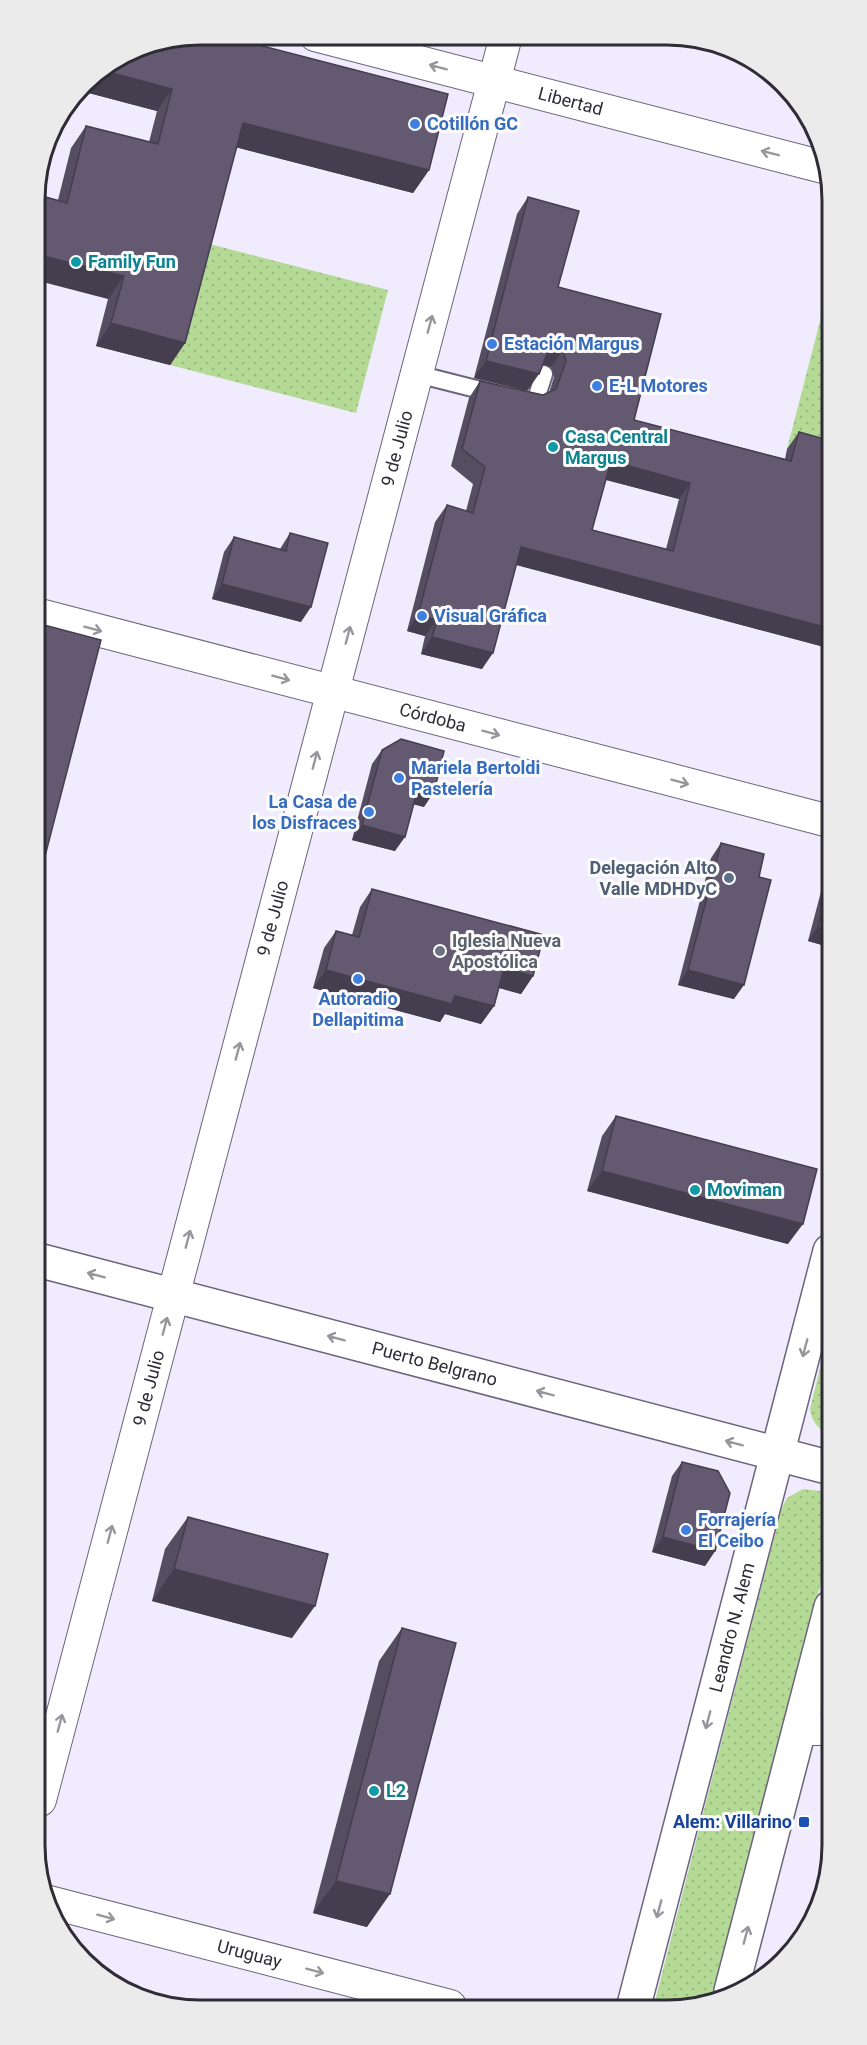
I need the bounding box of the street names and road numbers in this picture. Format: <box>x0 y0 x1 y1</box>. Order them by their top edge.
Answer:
street label: Libertad <box>536 82 605 119</box>
street label: 9 de Julio <box>377 408 417 488</box>
street label: Córdoba <box>397 698 469 736</box>
street label: 9 de Julio <box>252 878 293 958</box>
street label: Puerto Belgrano <box>370 1337 500 1390</box>
street label: 9 de Julio <box>128 1348 168 1428</box>
street label: Leandro N. Alem <box>705 1560 759 1695</box>
street label: Uruguay <box>215 1935 285 1972</box>

